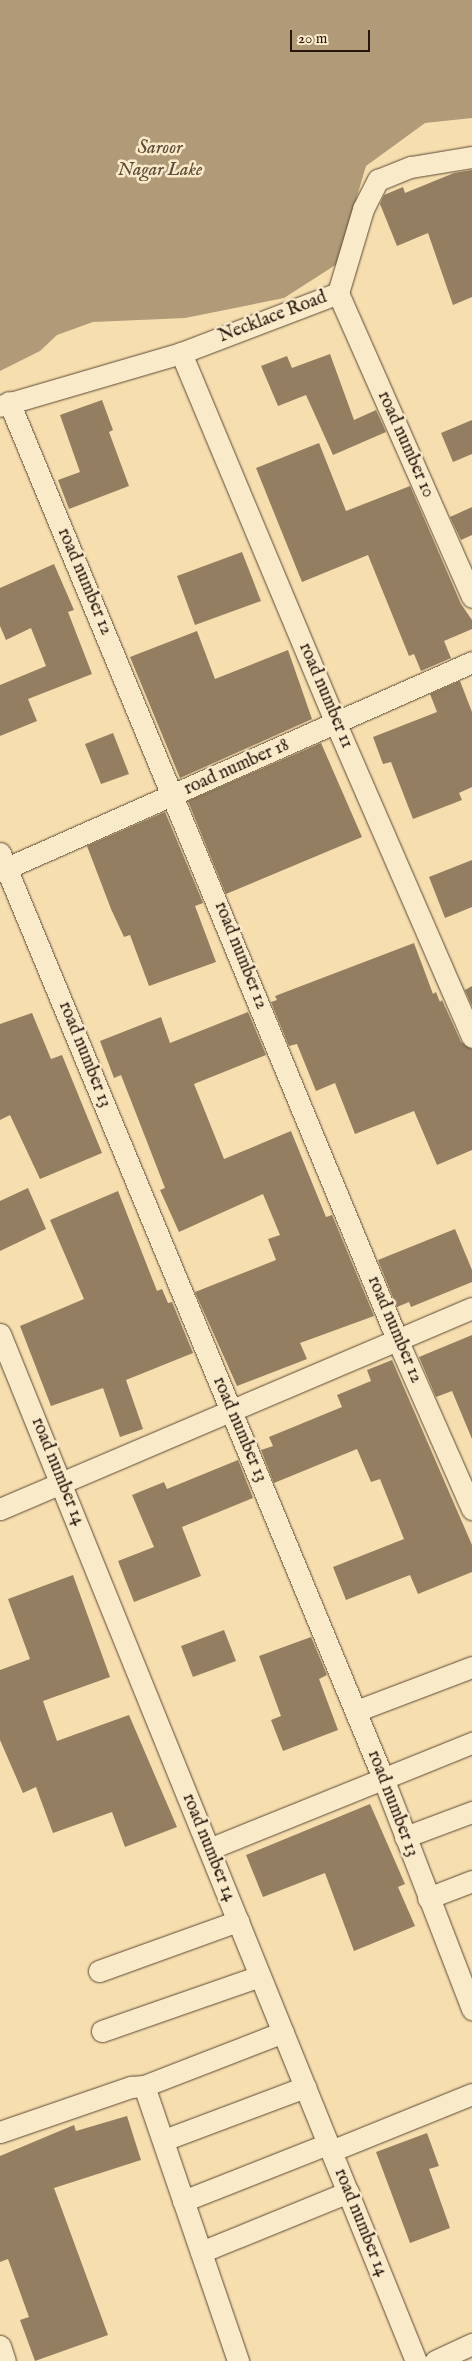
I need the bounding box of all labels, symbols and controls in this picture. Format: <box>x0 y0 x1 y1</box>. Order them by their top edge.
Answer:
scale bar <box>292 20 372 52</box>
text: 20 m <box>298 29 327 48</box>
water label: Saroor Nagar Lake <box>118 138 202 182</box>
street label: Necklace Road <box>216 287 330 349</box>
street label: road number 10 <box>372 388 438 502</box>
street label: road number 12 <box>52 525 116 639</box>
street label: road number 11 <box>293 640 357 752</box>
street label: road number 18 <box>181 735 293 801</box>
street label: road number 12 <box>209 899 271 1013</box>
street label: road number 13 <box>53 999 115 1111</box>
street label: road number 12 <box>362 1273 426 1387</box>
street label: road number 13 <box>207 1374 271 1486</box>
street label: road number 14 <box>26 1415 88 1529</box>
street label: road number 13 <box>362 1748 422 1860</box>
street label: road number 14 <box>177 1791 239 1905</box>
street label: road number 14 <box>329 2166 391 2280</box>

